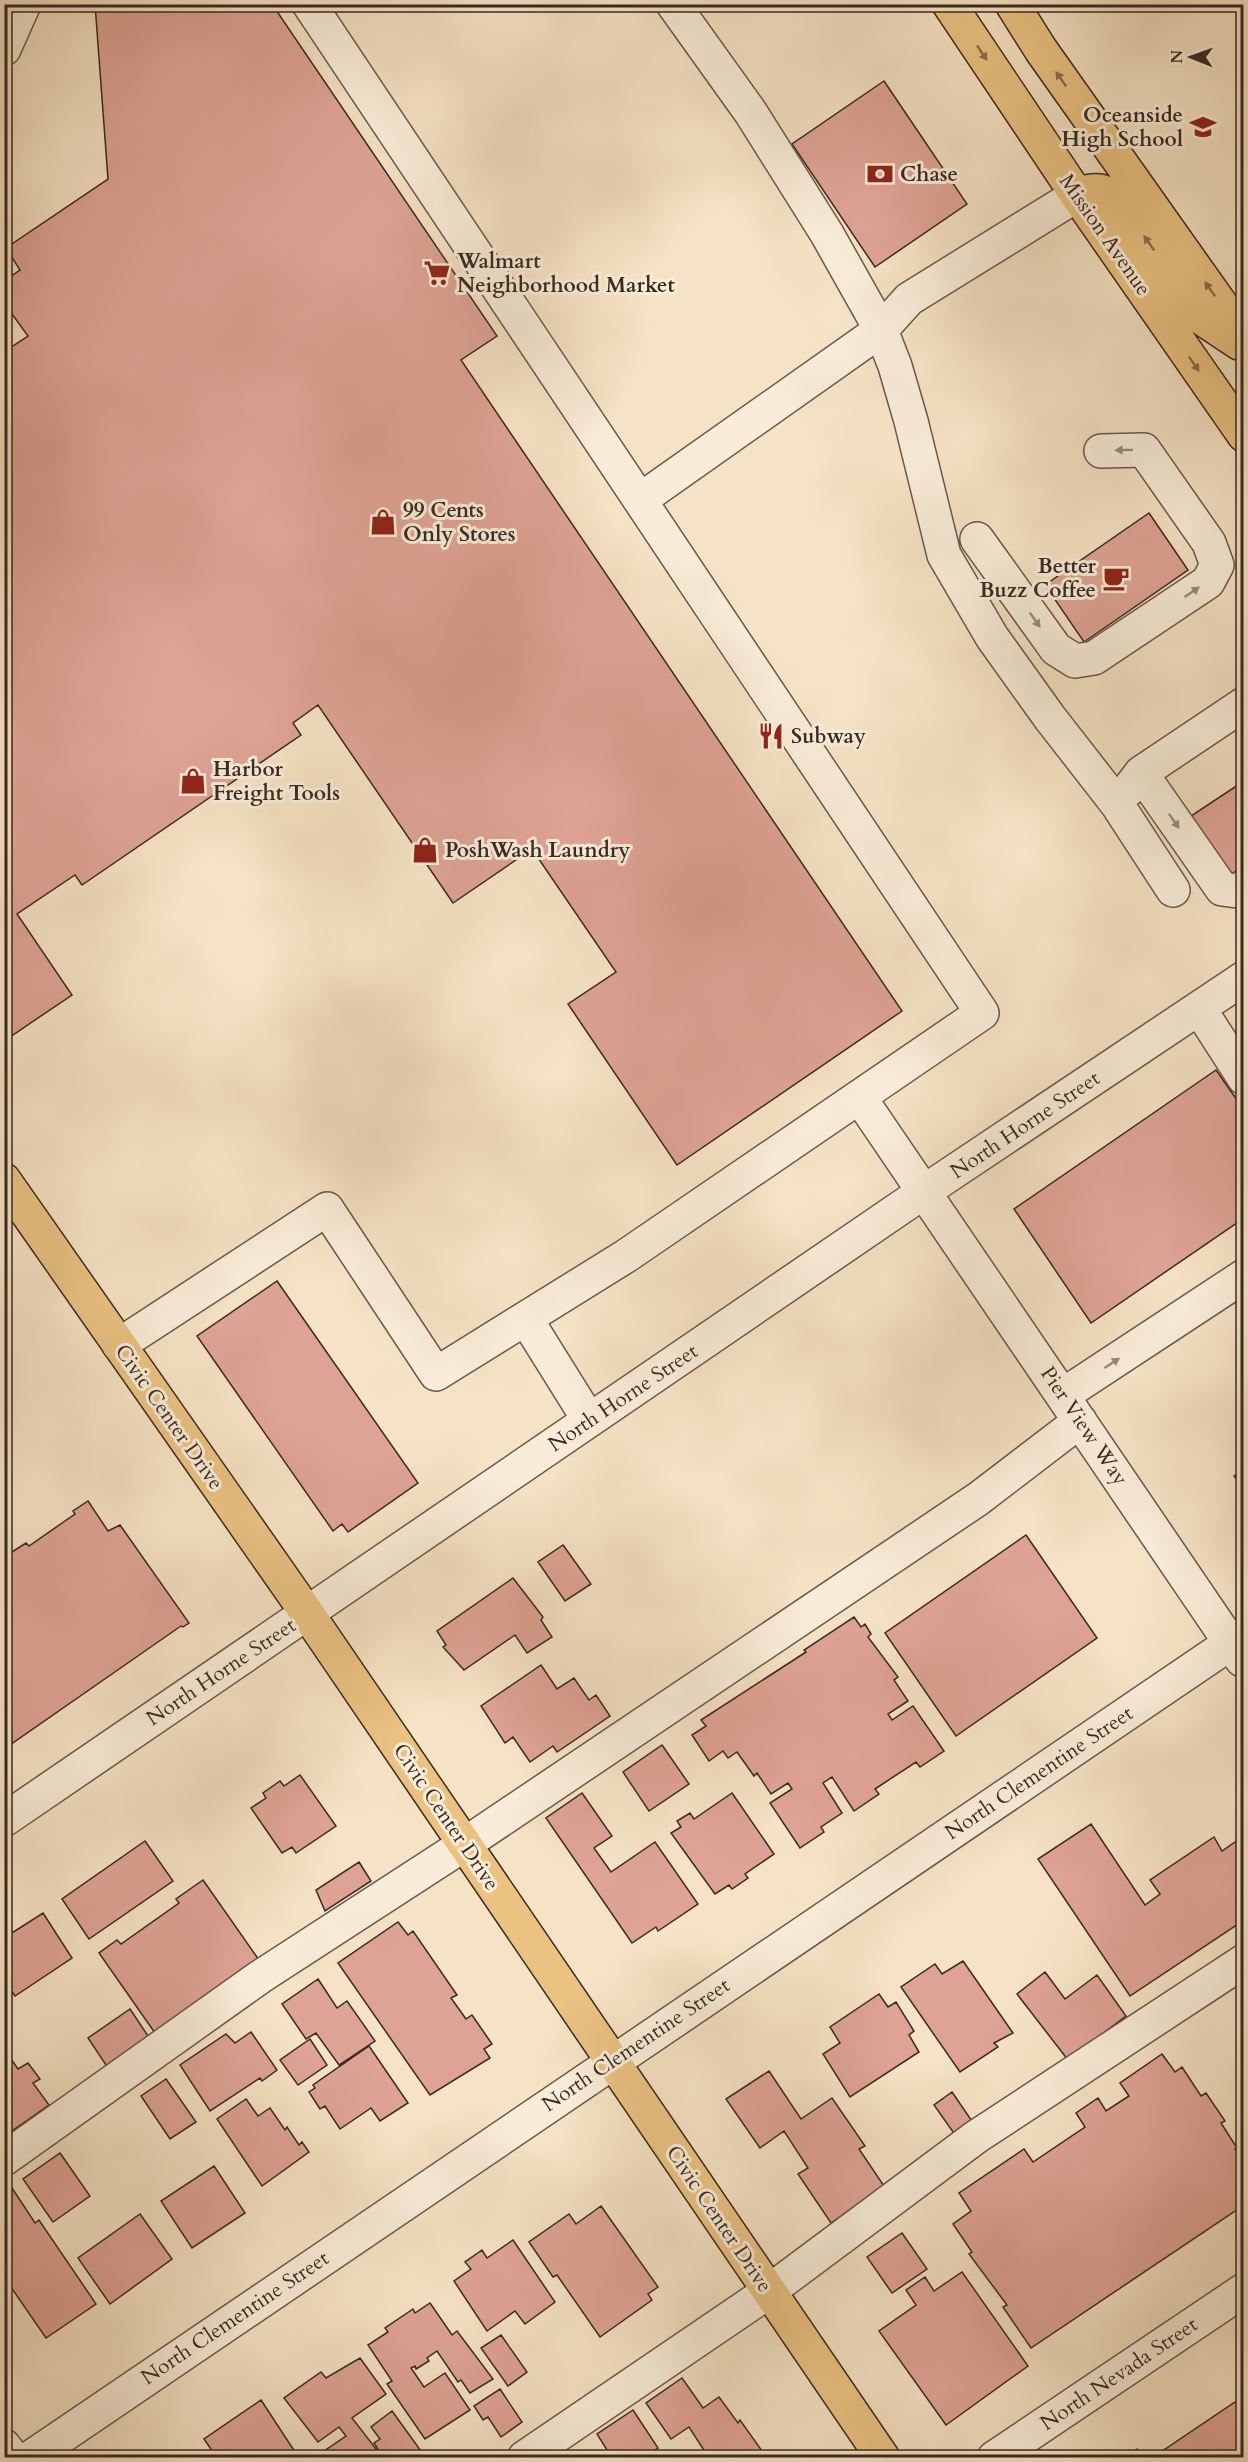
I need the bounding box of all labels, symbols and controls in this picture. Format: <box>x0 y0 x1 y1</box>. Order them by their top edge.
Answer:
north arrow <box>1161 27 1221 87</box>
one-way arrow <box>976 45 987 61</box>
text: N <box>1166 50 1188 64</box>
one-way arrow <box>1055 71 1067 87</box>
place label: Oceanside High School <box>1062 101 1183 154</box>
school or university icon: Oceanside High School <box>1188 112 1218 142</box>
bank icon: Chase <box>865 159 895 189</box>
place label: Chase <box>900 160 958 189</box>
street label: Mission Avenue <box>1052 168 1158 302</box>
one-way arrow <box>1144 235 1155 251</box>
place label: Walmart Neighborhood Market <box>456 247 675 300</box>
supermarket icon: Walmart Neighborhood Market <box>422 258 452 288</box>
one-way arrow <box>1204 282 1216 298</box>
one-way arrow <box>1188 355 1200 371</box>
one-way arrow <box>1115 445 1134 455</box>
place label: 99 Cents Only Stores <box>403 496 516 549</box>
shop icon: 99 Cents Only Stores <box>368 507 398 537</box>
place label: Better Buzz Coffee <box>979 552 1097 605</box>
cafe icon: Better Buzz Coffee <box>1101 563 1131 593</box>
one-way arrow <box>1184 587 1201 598</box>
one-way arrow <box>1029 613 1041 628</box>
restaurant icon: Subway <box>756 721 786 751</box>
place label: Subway <box>791 722 866 751</box>
place label: Harbor Freight Tools <box>213 755 340 808</box>
shop icon: Harbor Freight Tools <box>178 766 208 796</box>
one-way arrow <box>1168 813 1180 829</box>
shop icon: PoshWash Laundry <box>410 835 440 865</box>
place label: PoshWash Laundry <box>445 836 630 865</box>
street label: North Horne Street <box>944 1064 1106 1186</box>
street label: North Horne Street <box>542 1337 704 1459</box>
street label: Civic Center Drive <box>108 1338 230 1496</box>
one-way arrow <box>1104 1358 1120 1369</box>
street label: Pier View Way <box>1033 1361 1135 1491</box>
street label: North Horne Street <box>140 1611 302 1733</box>
street label: North Clementine Street <box>939 1699 1139 1847</box>
street label: Civic Center Drive <box>386 1738 506 1896</box>
street label: North Clementine Street <box>536 1971 736 2119</box>
street label: Civic Center Drive <box>659 2140 779 2298</box>
street label: North Clementine Street <box>135 2244 335 2392</box>
street label: North Nevada Street <box>1034 2310 1204 2438</box>

